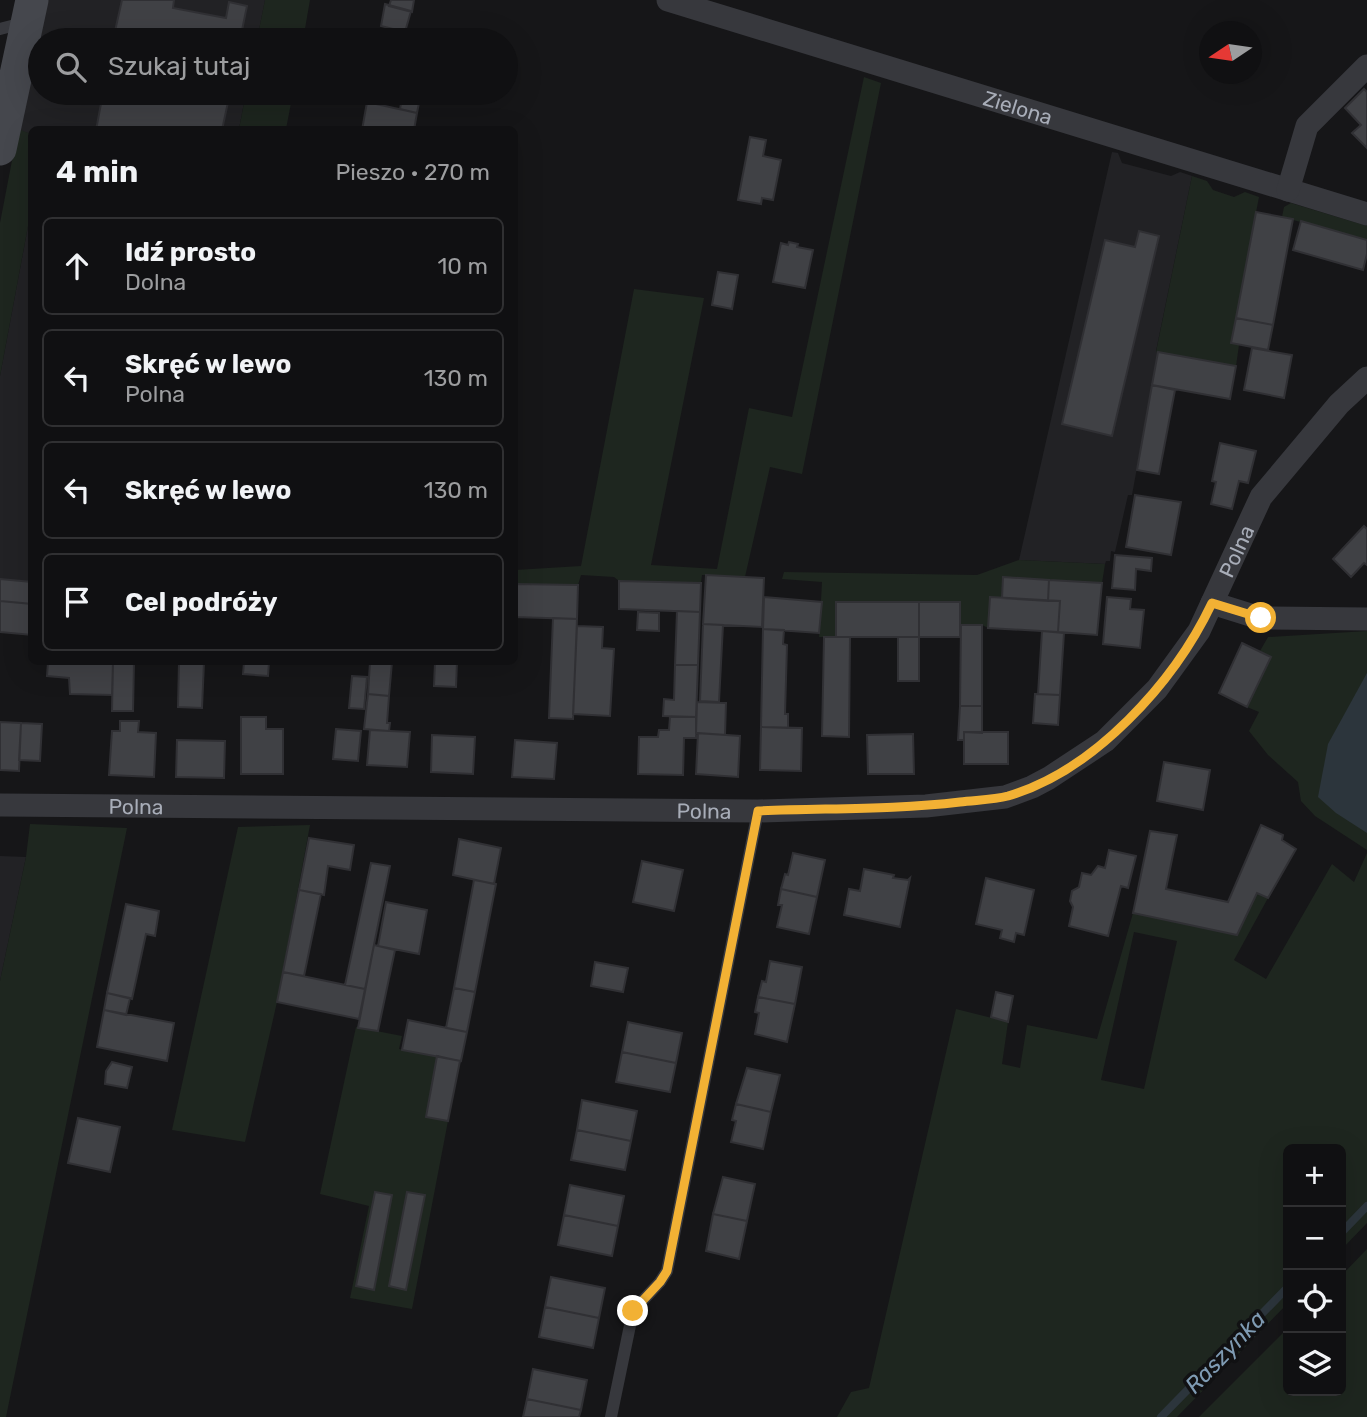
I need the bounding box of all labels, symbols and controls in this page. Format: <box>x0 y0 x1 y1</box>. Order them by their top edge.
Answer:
north arrow <box>1199 21 1262 84</box>
search box <box>28 28 518 105</box>
icon: search <box>52 48 90 86</box>
text: Szukaj tutaj <box>108 51 250 82</box>
street label: Zielona <box>980 85 1056 129</box>
text: 4 min <box>56 154 138 190</box>
text: Pieszo · 270 m <box>335 158 490 186</box>
text: Idź prosto <box>125 237 256 268</box>
icon: ahead <box>58 247 96 285</box>
text: 10 m <box>437 252 488 280</box>
text: Dolna <box>125 268 186 296</box>
text: Skręć w lewo <box>125 349 291 380</box>
icon: left <box>58 359 96 397</box>
text: 130 m <box>424 364 488 392</box>
text: Polna <box>125 380 185 408</box>
icon: left <box>58 471 96 509</box>
text: Skręć w lewo <box>125 475 291 506</box>
text: 130 m <box>424 476 488 504</box>
street label: Polna <box>1213 521 1259 581</box>
icon: arrive <box>58 583 96 621</box>
text: Cel podróży <box>125 587 278 618</box>
route start <box>1245 602 1276 633</box>
street label: Polna <box>108 793 164 819</box>
street label: Polna <box>676 798 731 823</box>
map controls <box>1283 1144 1346 1396</box>
button: + <box>1283 1144 1346 1207</box>
button: − <box>1283 1207 1346 1270</box>
button: locate <box>1283 1270 1346 1333</box>
route end <box>617 1295 648 1326</box>
water label: Raszynka <box>1179 1305 1271 1399</box>
button: layers <box>1283 1333 1346 1396</box>

